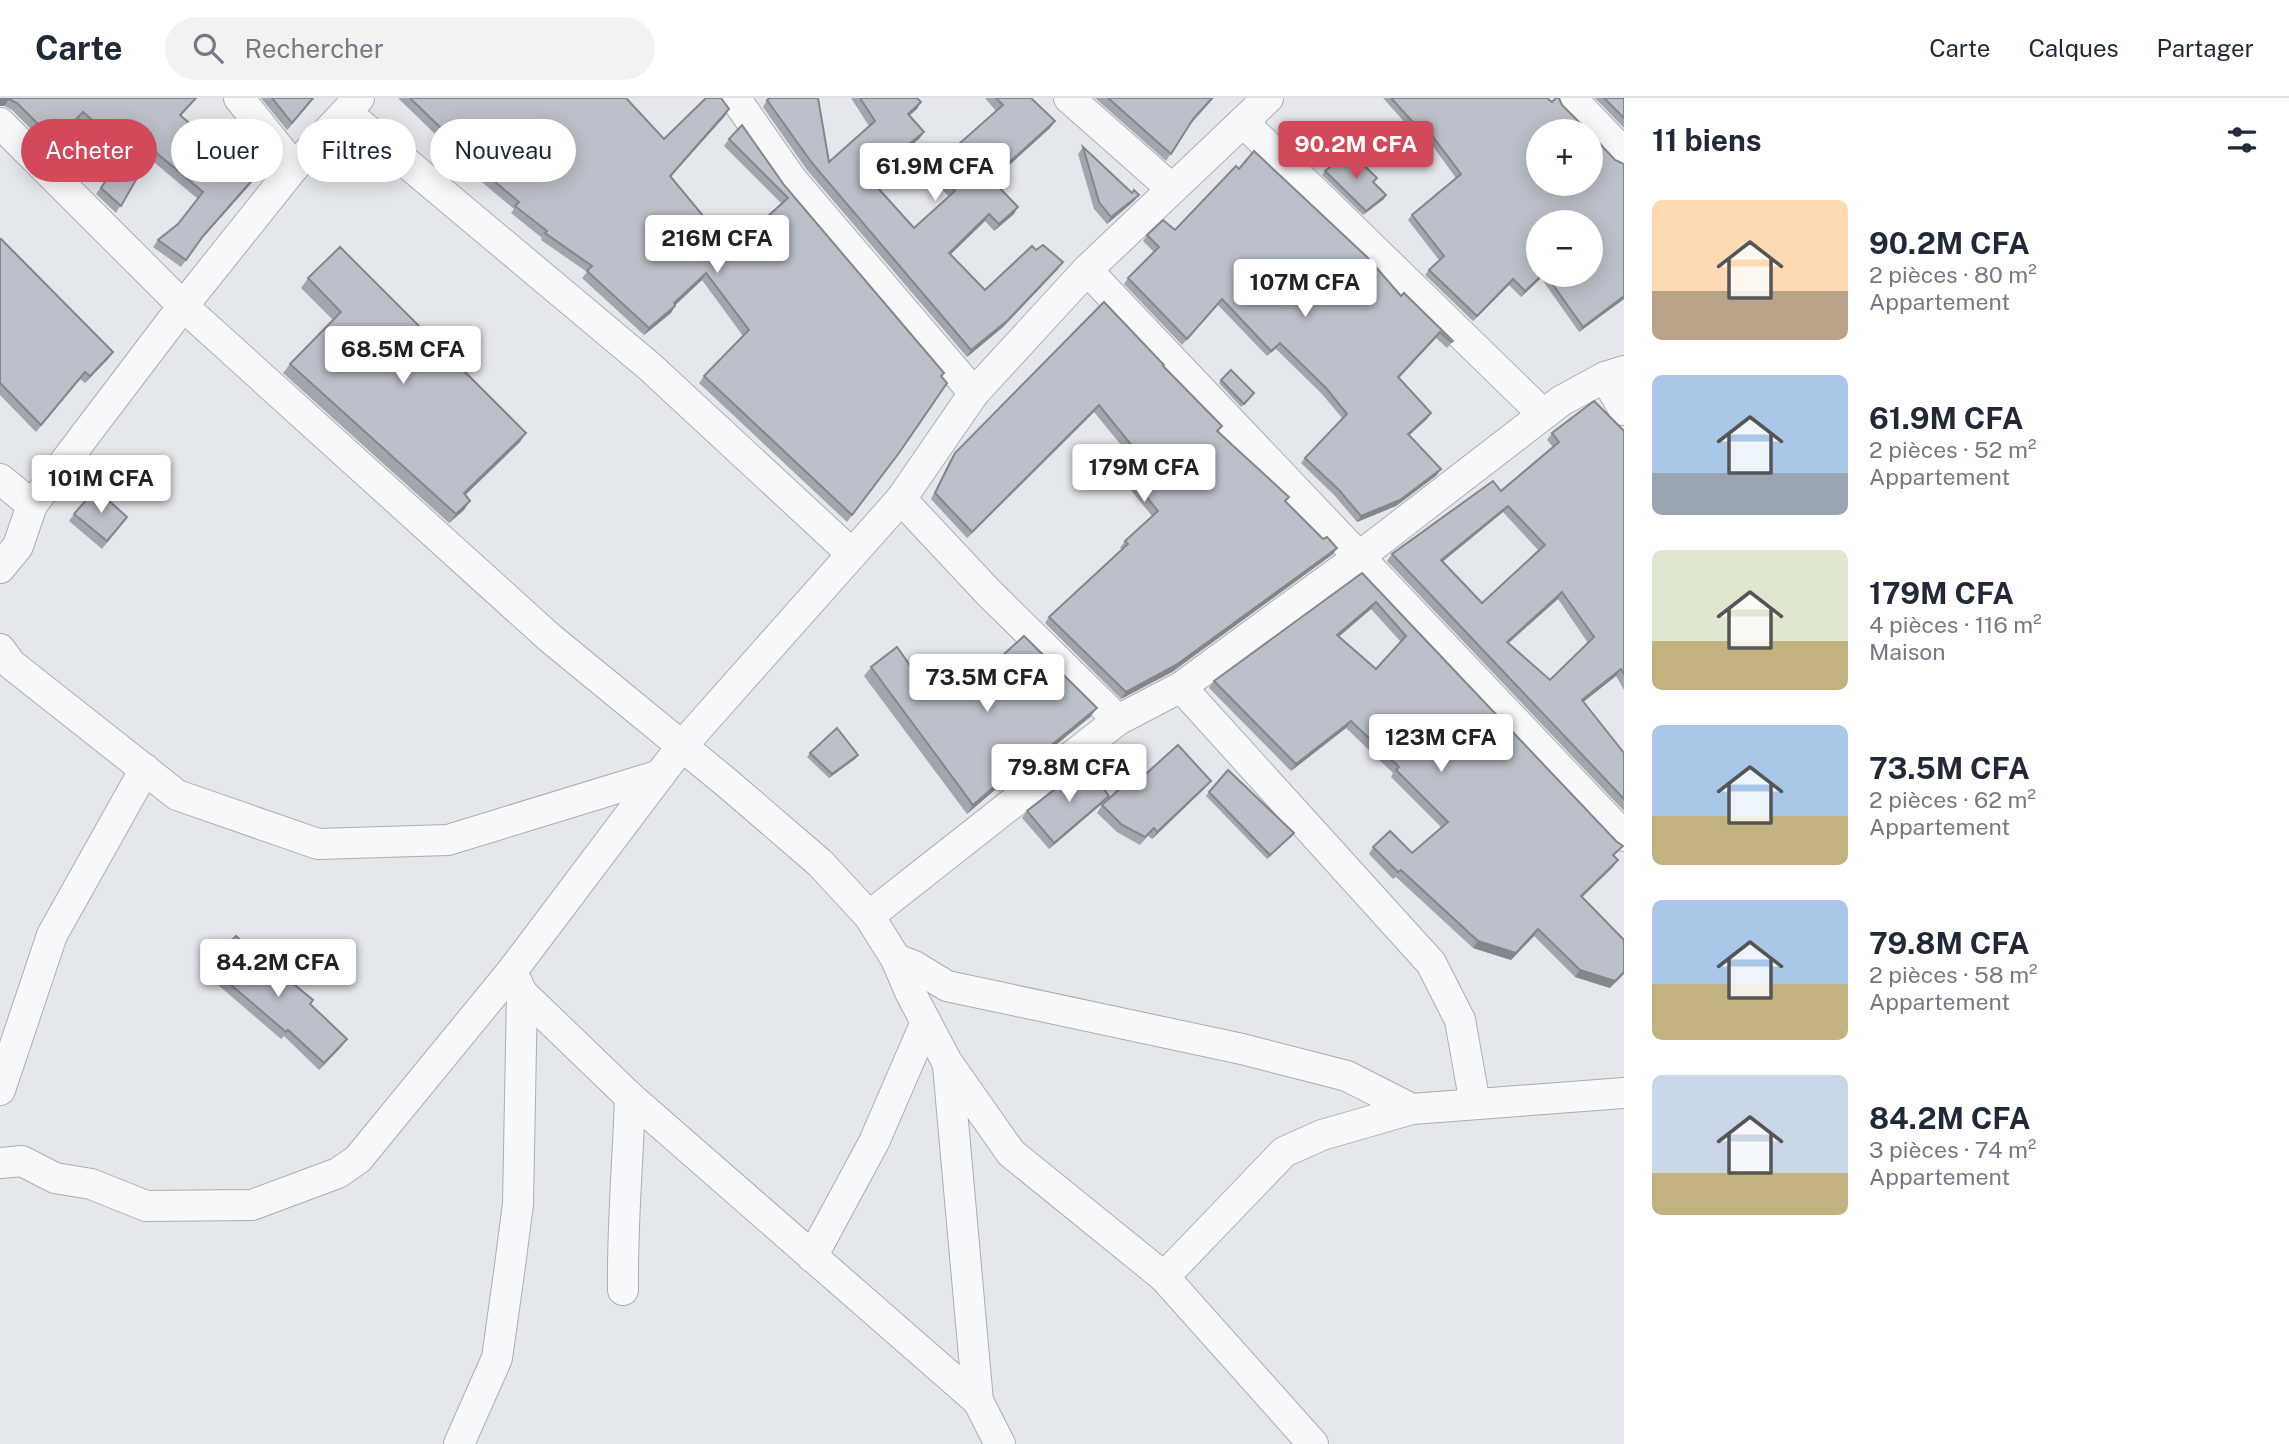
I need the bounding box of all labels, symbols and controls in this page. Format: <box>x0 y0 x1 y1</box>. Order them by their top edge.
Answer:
search box <box>165 17 655 80</box>
text: Carte <box>35 29 123 67</box>
icon: search <box>189 29 227 67</box>
text: Rechercher <box>245 33 384 64</box>
text: Carte <box>1929 34 1990 62</box>
text: Calques <box>2028 34 2119 62</box>
text: Partager <box>2157 34 2254 62</box>
chip: Acheter <box>21 119 157 182</box>
chip: Louer <box>171 119 283 182</box>
chip: Filtres <box>297 119 416 182</box>
chip: Nouveau <box>430 119 576 182</box>
map controls <box>1526 119 1603 287</box>
button: + <box>1526 119 1603 196</box>
icon: filters <box>2223 121 2261 159</box>
pin: 90.2M CFA <box>1276 122 1436 181</box>
text: 11 biens <box>1652 122 1761 158</box>
text: 90.2M CFA <box>1294 130 1418 157</box>
pin: 61.9M CFA <box>855 144 1015 203</box>
text: 61.9M CFA <box>876 152 994 179</box>
button: − <box>1526 210 1603 287</box>
pin: 216M CFA <box>645 216 789 275</box>
text: 216M CFA <box>661 224 773 251</box>
text: 90.2M CFA <box>1869 225 2030 261</box>
icon: home <box>1708 228 1792 312</box>
pin: 107M CFA <box>1233 260 1377 319</box>
text: 2 pièces · 80 m² <box>1869 261 2037 288</box>
text: 107M CFA <box>1250 268 1360 295</box>
text: Appartement <box>1869 288 2010 315</box>
pin: 68.5M CFA <box>323 327 483 386</box>
text: 68.5M CFA <box>341 335 465 362</box>
text: 61.9M CFA <box>1869 400 2024 436</box>
icon: home <box>1708 403 1792 487</box>
text: 2 pièces · 52 m² <box>1869 436 2036 463</box>
pin: 179M CFA <box>1072 444 1216 504</box>
text: 179M CFA <box>1088 453 1200 480</box>
pin: 101M CFA <box>29 456 173 515</box>
text: Appartement <box>1869 463 2010 490</box>
text: 101M CFA <box>48 464 154 491</box>
text: 179M CFA <box>1869 575 2014 611</box>
icon: home <box>1708 578 1792 662</box>
text: 4 pièces · 116 m² <box>1869 611 2042 638</box>
text: Maison <box>1869 638 1946 665</box>
pin: 73.5M CFA <box>907 654 1067 714</box>
text: 73.5M CFA <box>925 663 1049 690</box>
pin: 123M CFA <box>1369 714 1513 774</box>
text: 123M CFA <box>1385 723 1497 750</box>
pin: 79.8M CFA <box>989 744 1149 804</box>
text: 73.5M CFA <box>1869 750 2030 786</box>
text: 79.8M CFA <box>1007 753 1131 780</box>
icon: home <box>1708 753 1792 837</box>
text: 2 pièces · 62 m² <box>1869 786 2036 813</box>
text: Appartement <box>1869 813 2010 840</box>
text: 79.8M CFA <box>1869 925 2030 961</box>
icon: home <box>1708 928 1792 1012</box>
pin: 84.2M CFA <box>198 940 358 999</box>
text: 84.2M CFA <box>216 948 340 975</box>
text: 2 pièces · 58 m² <box>1869 961 2038 988</box>
text: Appartement <box>1869 988 2010 1015</box>
text: 84.2M CFA <box>1869 1100 2030 1136</box>
icon: home <box>1708 1103 1792 1187</box>
text: 3 pièces · 74 m² <box>1869 1136 2036 1163</box>
text: Appartement <box>1869 1163 2010 1190</box>

